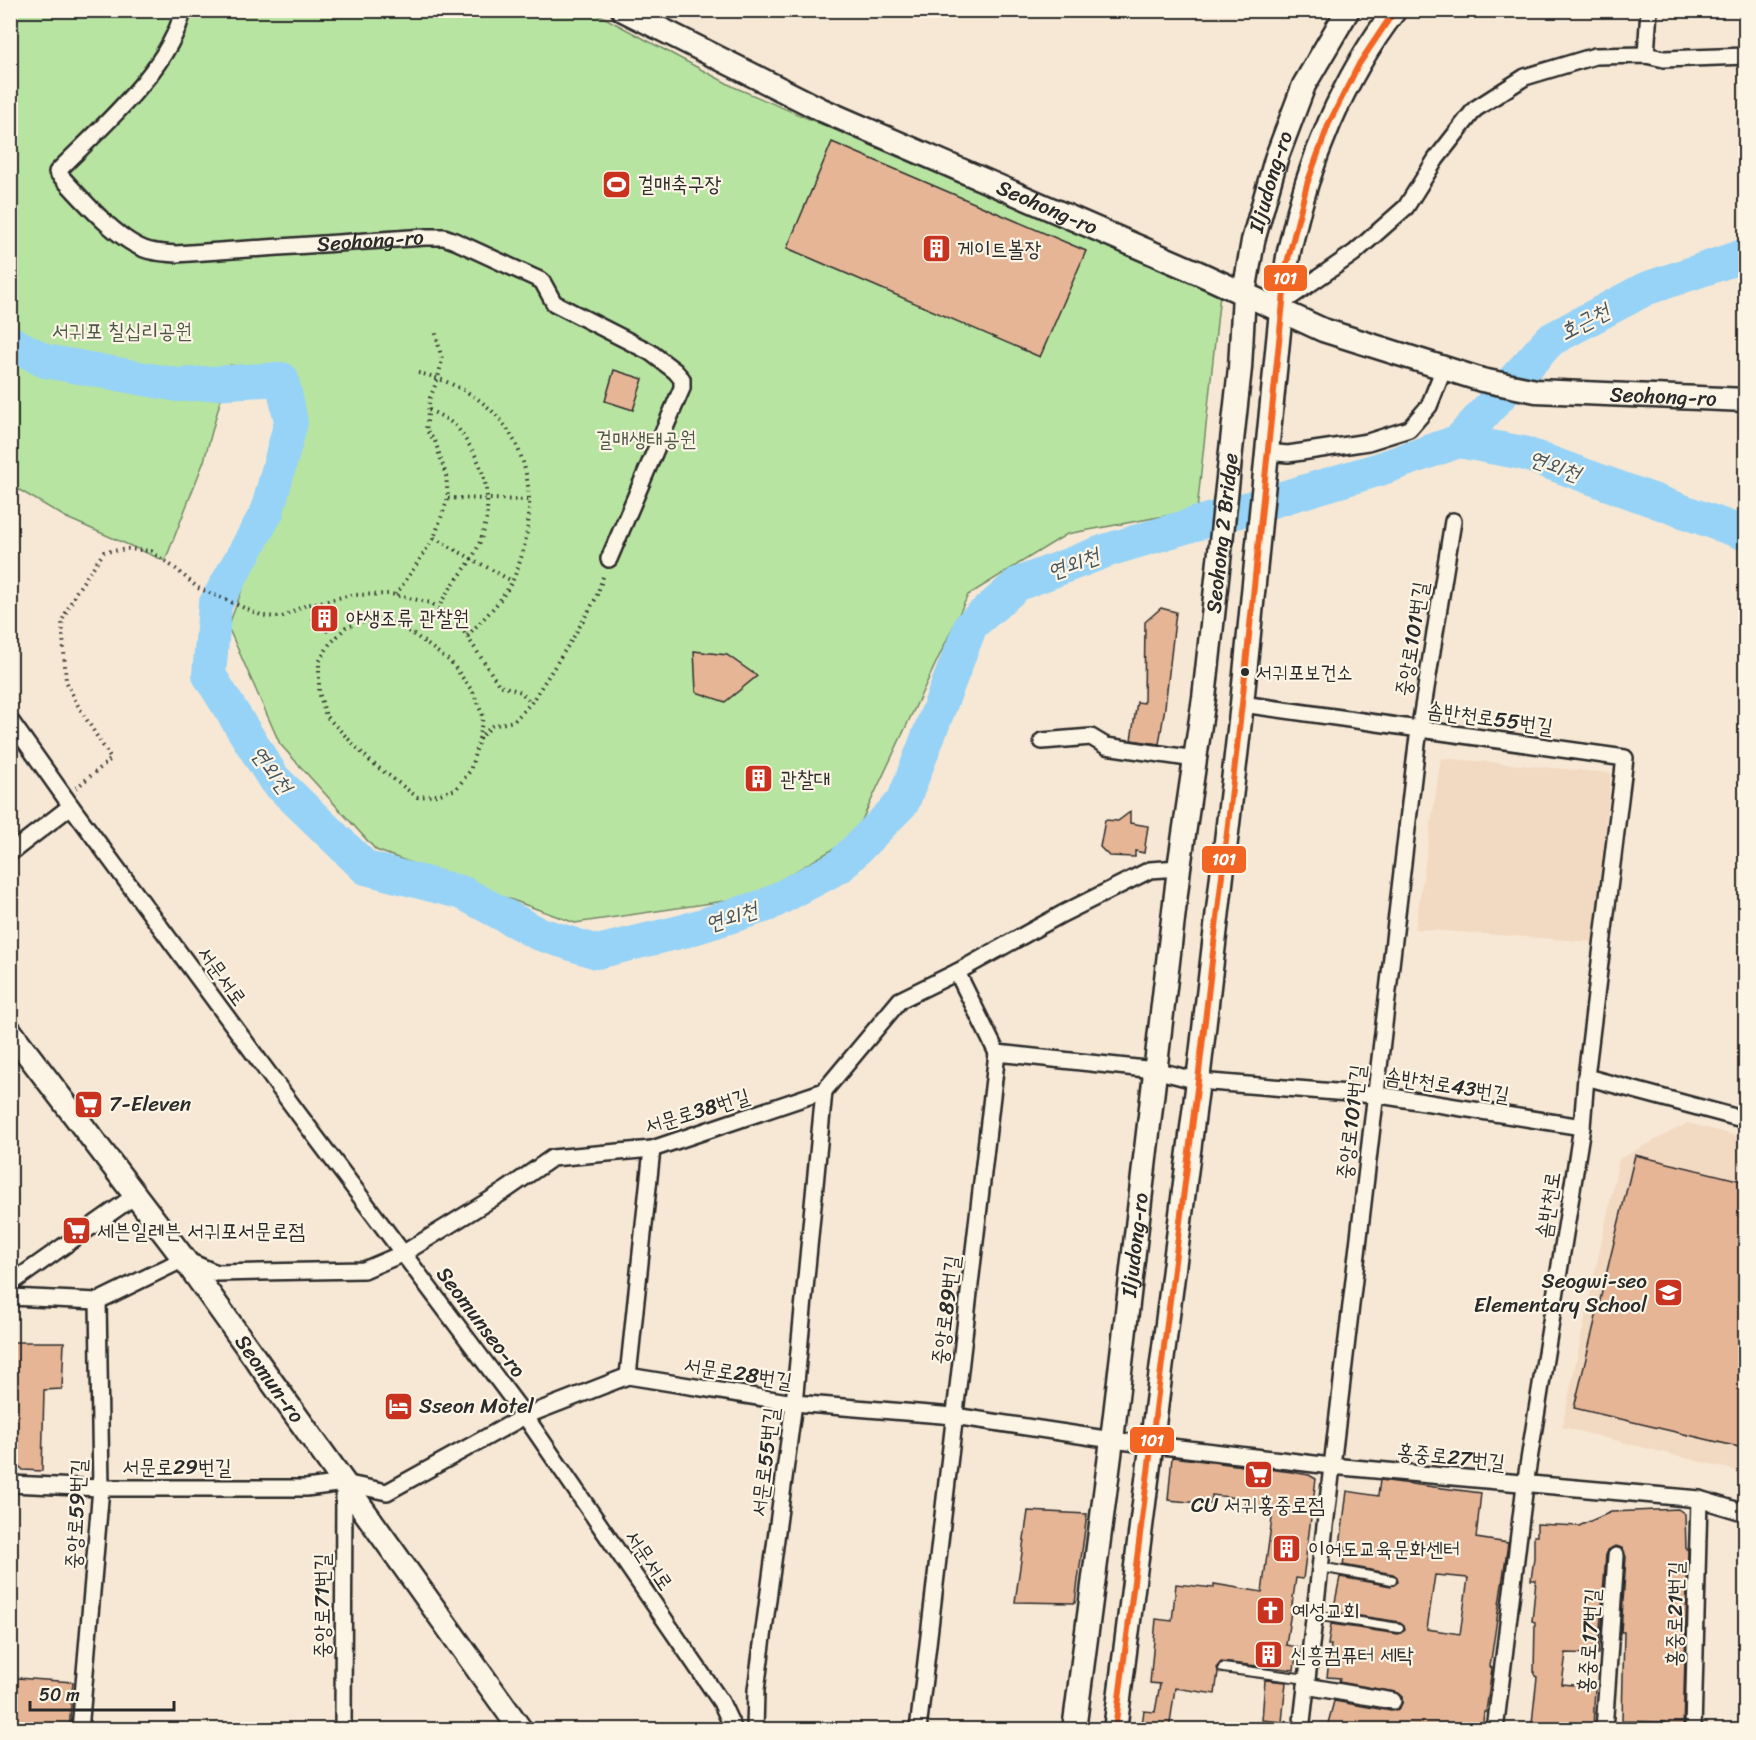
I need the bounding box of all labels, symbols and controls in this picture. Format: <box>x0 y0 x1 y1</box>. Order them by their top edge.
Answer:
street label: Iljudong-ro <box>1237 125 1304 238</box>
place label: 걸매축구장 <box>637 165 722 203</box>
sports icon: 걸매축구장 <box>600 168 632 200</box>
street label: Seohong-ro <box>990 169 1104 246</box>
street label: Seohong-ro <box>316 218 425 263</box>
place label: 게이트볼장 <box>957 230 1042 268</box>
building icon: 게이트볼장 <box>920 233 952 265</box>
line badge: 101 <box>1263 264 1308 292</box>
text: 101 <box>1273 264 1297 293</box>
water label: 호근천 <box>1552 291 1619 351</box>
park label: 서귀포 칠십리공원 <box>52 312 192 350</box>
street label: Seohong-ro <box>1609 375 1718 418</box>
park label: 걸매생태공원 <box>595 420 697 458</box>
water label: 연외천 <box>1523 438 1589 494</box>
street label: Seohong 2 Bridge <box>1194 451 1250 615</box>
water label: 연외천 <box>1042 535 1107 591</box>
street label: 중앙로101번길 <box>1384 579 1440 699</box>
place label: 야생조류 관찰원 <box>346 599 470 637</box>
building icon: 야생조류 관찰원 <box>309 602 341 634</box>
place label: 서귀포보건소 <box>1256 655 1353 690</box>
marker: 서귀포보건소 <box>1239 666 1251 678</box>
street label: 솜반천로55번길 <box>1424 690 1556 746</box>
water label: 연외천 <box>240 736 305 804</box>
place label: 관찰대 <box>780 760 831 798</box>
building icon: 관찰대 <box>743 763 775 795</box>
line badge: 101 <box>1201 845 1247 874</box>
text: 101 <box>1212 845 1236 874</box>
water label: 연외천 <box>700 889 764 943</box>
street label: 서문서로 <box>187 937 257 1015</box>
street label: 솜반천로43번길 <box>1382 1056 1512 1114</box>
street label: 중앙로101번길 <box>1325 1062 1377 1182</box>
street label: 서문로38번길 <box>639 1077 755 1145</box>
place label: 7-Eleven <box>109 1085 191 1123</box>
supermarket icon: 7-Eleven <box>72 1088 104 1120</box>
street label: 솜반천로 <box>1524 1169 1572 1241</box>
street label: Iljudong-ro <box>1110 1191 1160 1300</box>
place label: 세븐일레븐 서귀포서문로점 <box>97 1212 305 1250</box>
supermarket icon: 세븐일레븐 서귀포서문로점 <box>60 1215 92 1247</box>
street label: 중앙로89번길 <box>920 1253 972 1367</box>
street label: Seomunseo-ro <box>426 1258 536 1386</box>
place label: Seogwi-seo Elementary School <box>1474 1262 1648 1324</box>
school or university icon: Seogwi-seo Elementary School <box>1652 1277 1684 1309</box>
street label: Seomun-ro <box>224 1326 315 1432</box>
street label: 서문로28번길 <box>681 1346 795 1400</box>
place label: Sseon Motel <box>419 1387 535 1425</box>
hotel icon: Sseon Motel <box>382 1390 414 1422</box>
street label: 서문로55번길 <box>739 1405 791 1519</box>
line badge: 101 <box>1129 1426 1175 1454</box>
text: 101 <box>1140 1426 1164 1455</box>
street label: 홍중로27번길 <box>1395 1432 1507 1482</box>
street label: 서문로29번길 <box>122 1448 232 1486</box>
street label: 중앙로59번길 <box>54 1458 98 1570</box>
supermarket icon: CU 서귀홍중로점 <box>1242 1458 1274 1490</box>
place label: CU 서귀홍중로점 <box>1191 1486 1325 1524</box>
street label: 서문서로 <box>614 1521 684 1599</box>
place label: 이어도교육문화센터 <box>1308 1530 1460 1568</box>
building icon: 이어도교육문화센터 <box>1271 1533 1303 1565</box>
street label: 중앙로71번길 <box>303 1553 341 1659</box>
street label: 홍중로21번길 <box>1655 1561 1695 1667</box>
street label: 홍중로17번길 <box>1566 1587 1612 1695</box>
place label: 예성교회 <box>1292 1592 1360 1630</box>
church icon: 예성교회 <box>1255 1595 1287 1627</box>
place label: 신흥컴퓨터 세탁 <box>1290 1636 1414 1674</box>
building icon: 신흥컴퓨터 세탁 <box>1253 1639 1285 1671</box>
scale bar <box>30 1674 174 1712</box>
text: 50 m <box>39 1679 80 1711</box>

